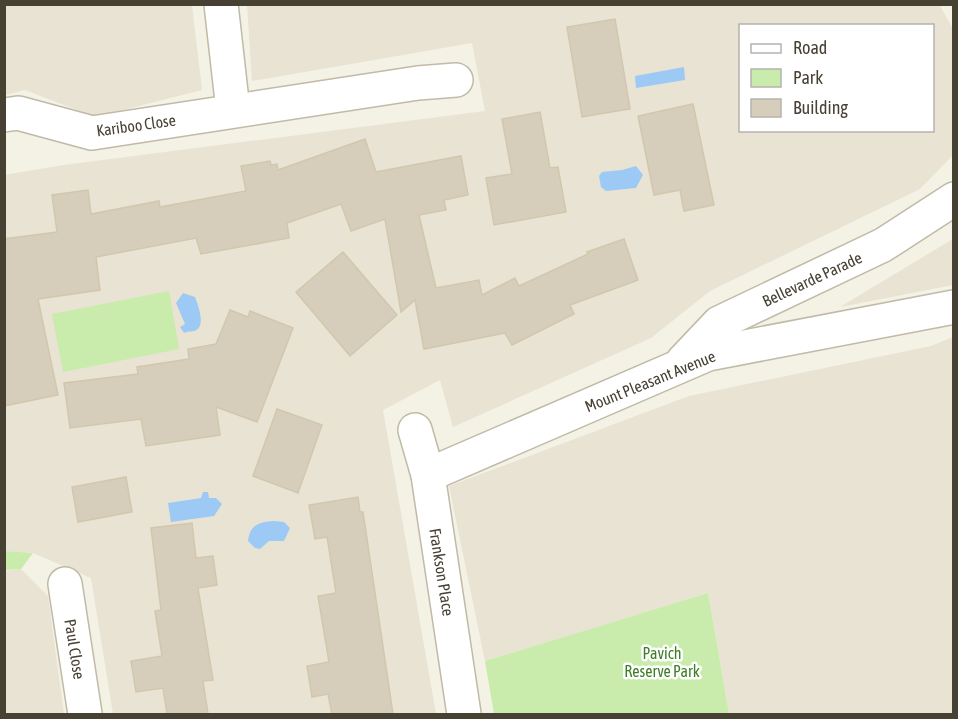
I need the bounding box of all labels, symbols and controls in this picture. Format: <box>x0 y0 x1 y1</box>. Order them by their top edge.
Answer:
legend <box>739 24 934 132</box>
text: Road <box>793 37 827 58</box>
text: Park <box>793 67 823 88</box>
text: Building <box>793 97 848 118</box>
street label: Kariboo Close <box>95 111 177 139</box>
street label: Bellevarde Parade <box>759 248 865 310</box>
street label: Mount Pleasant Avenue <box>582 347 718 415</box>
street label: Frankson Place <box>426 527 458 617</box>
street label: Paul Close <box>61 618 89 680</box>
park label: Pavich Reserve Park <box>624 644 700 680</box>

